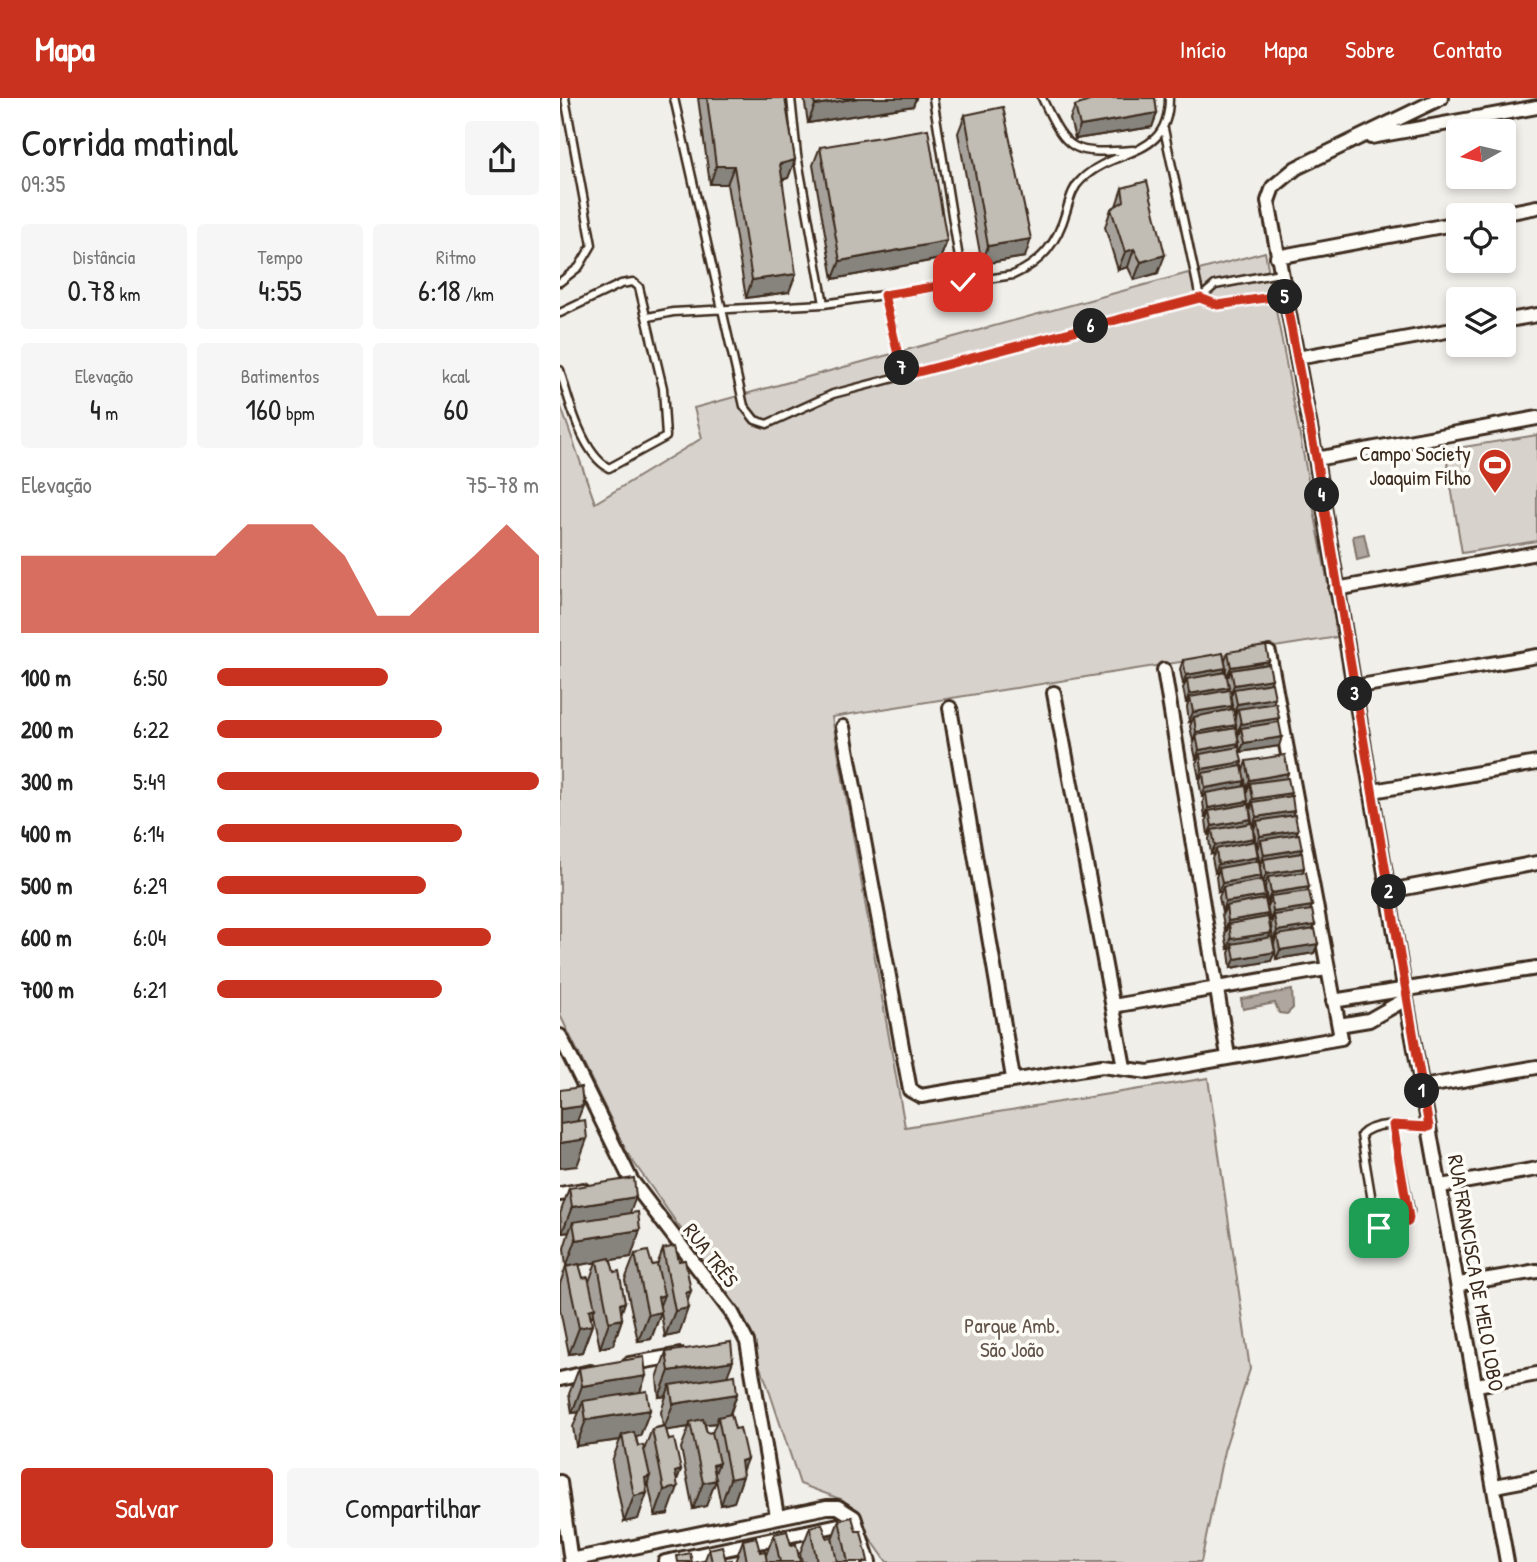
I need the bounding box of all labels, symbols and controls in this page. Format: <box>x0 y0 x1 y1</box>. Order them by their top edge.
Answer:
text: Mapa <box>35 27 95 71</box>
text: Início <box>1180 33 1226 65</box>
text: Mapa <box>1264 33 1307 65</box>
text: Sobre <box>1345 33 1395 65</box>
text: Contato <box>1433 33 1502 65</box>
text: Corrida matinal <box>21 116 238 168</box>
north arrow <box>1446 119 1516 189</box>
map controls <box>1446 119 1516 357</box>
button: share <box>465 121 539 195</box>
text: 09:35 <box>21 168 65 199</box>
button: locate <box>1446 203 1516 273</box>
text: Distância <box>73 244 135 270</box>
text: Tempo <box>257 244 303 270</box>
text: Ritmo <box>436 244 476 270</box>
pin <box>933 252 993 312</box>
icon: check <box>944 263 982 301</box>
text: 0.78 <box>68 270 115 310</box>
text: 4:55 <box>258 270 302 310</box>
text: 6:18 <box>418 270 461 310</box>
pin: 5 <box>1268 280 1302 314</box>
text: km <box>115 281 140 307</box>
text: /km <box>461 281 494 307</box>
text: 5 <box>1280 283 1289 309</box>
button: layers <box>1446 287 1516 357</box>
pin: 6 <box>1074 308 1108 344</box>
text: 6 <box>1087 312 1094 338</box>
pin: 7 <box>884 350 920 386</box>
text: 7 <box>897 354 906 380</box>
text: Elevação <box>75 363 133 389</box>
text: Batimentos <box>241 363 319 389</box>
text: kcal <box>442 363 470 389</box>
text: 4 <box>90 389 101 429</box>
text: 160 <box>245 389 282 429</box>
text: 60 <box>443 389 469 429</box>
text: m <box>101 400 118 426</box>
text: bpm <box>282 400 315 426</box>
place label: Campo Society Joaquim Filho <box>1359 439 1471 492</box>
sports icon: Campo Society Joaquim Filho <box>1476 446 1514 495</box>
text: Elevação <box>21 469 92 500</box>
text: 75–78 m <box>466 469 539 500</box>
pin: 4 <box>1304 478 1340 512</box>
text: 4 <box>1318 481 1325 507</box>
text: 100 m <box>21 662 71 693</box>
text: 6:50 <box>133 662 168 693</box>
pin: 3 <box>1338 676 1372 712</box>
text: 3 <box>1350 680 1359 706</box>
text: 200 m <box>21 714 73 745</box>
text: 6:22 <box>133 714 169 745</box>
text: 300 m <box>21 766 73 797</box>
text: 5:49 <box>133 766 165 797</box>
text: 400 m <box>21 818 71 849</box>
text: 6:14 <box>133 818 165 849</box>
text: 500 m <box>21 870 72 901</box>
text: 6:29 <box>133 870 167 901</box>
pin: 2 <box>1372 874 1406 910</box>
text: 2 <box>1384 878 1393 904</box>
text: 600 m <box>21 922 72 953</box>
text: 6:04 <box>133 922 166 953</box>
text: 700 m <box>21 974 74 1005</box>
text: 6:21 <box>133 974 167 1005</box>
pin: 1 <box>1404 1074 1440 1108</box>
text: 1 <box>1418 1077 1425 1103</box>
street label: RUA FRANCISCA DE MELO LOBO <box>1441 1152 1511 1394</box>
pin <box>1349 1198 1409 1258</box>
icon: arrive <box>1360 1209 1398 1247</box>
street label: RUA TRÊS <box>677 1217 746 1294</box>
park label: Parque Amb. São João <box>964 1311 1060 1364</box>
button: Salvar <box>21 1468 273 1548</box>
button: Compartilhar <box>287 1468 539 1548</box>

